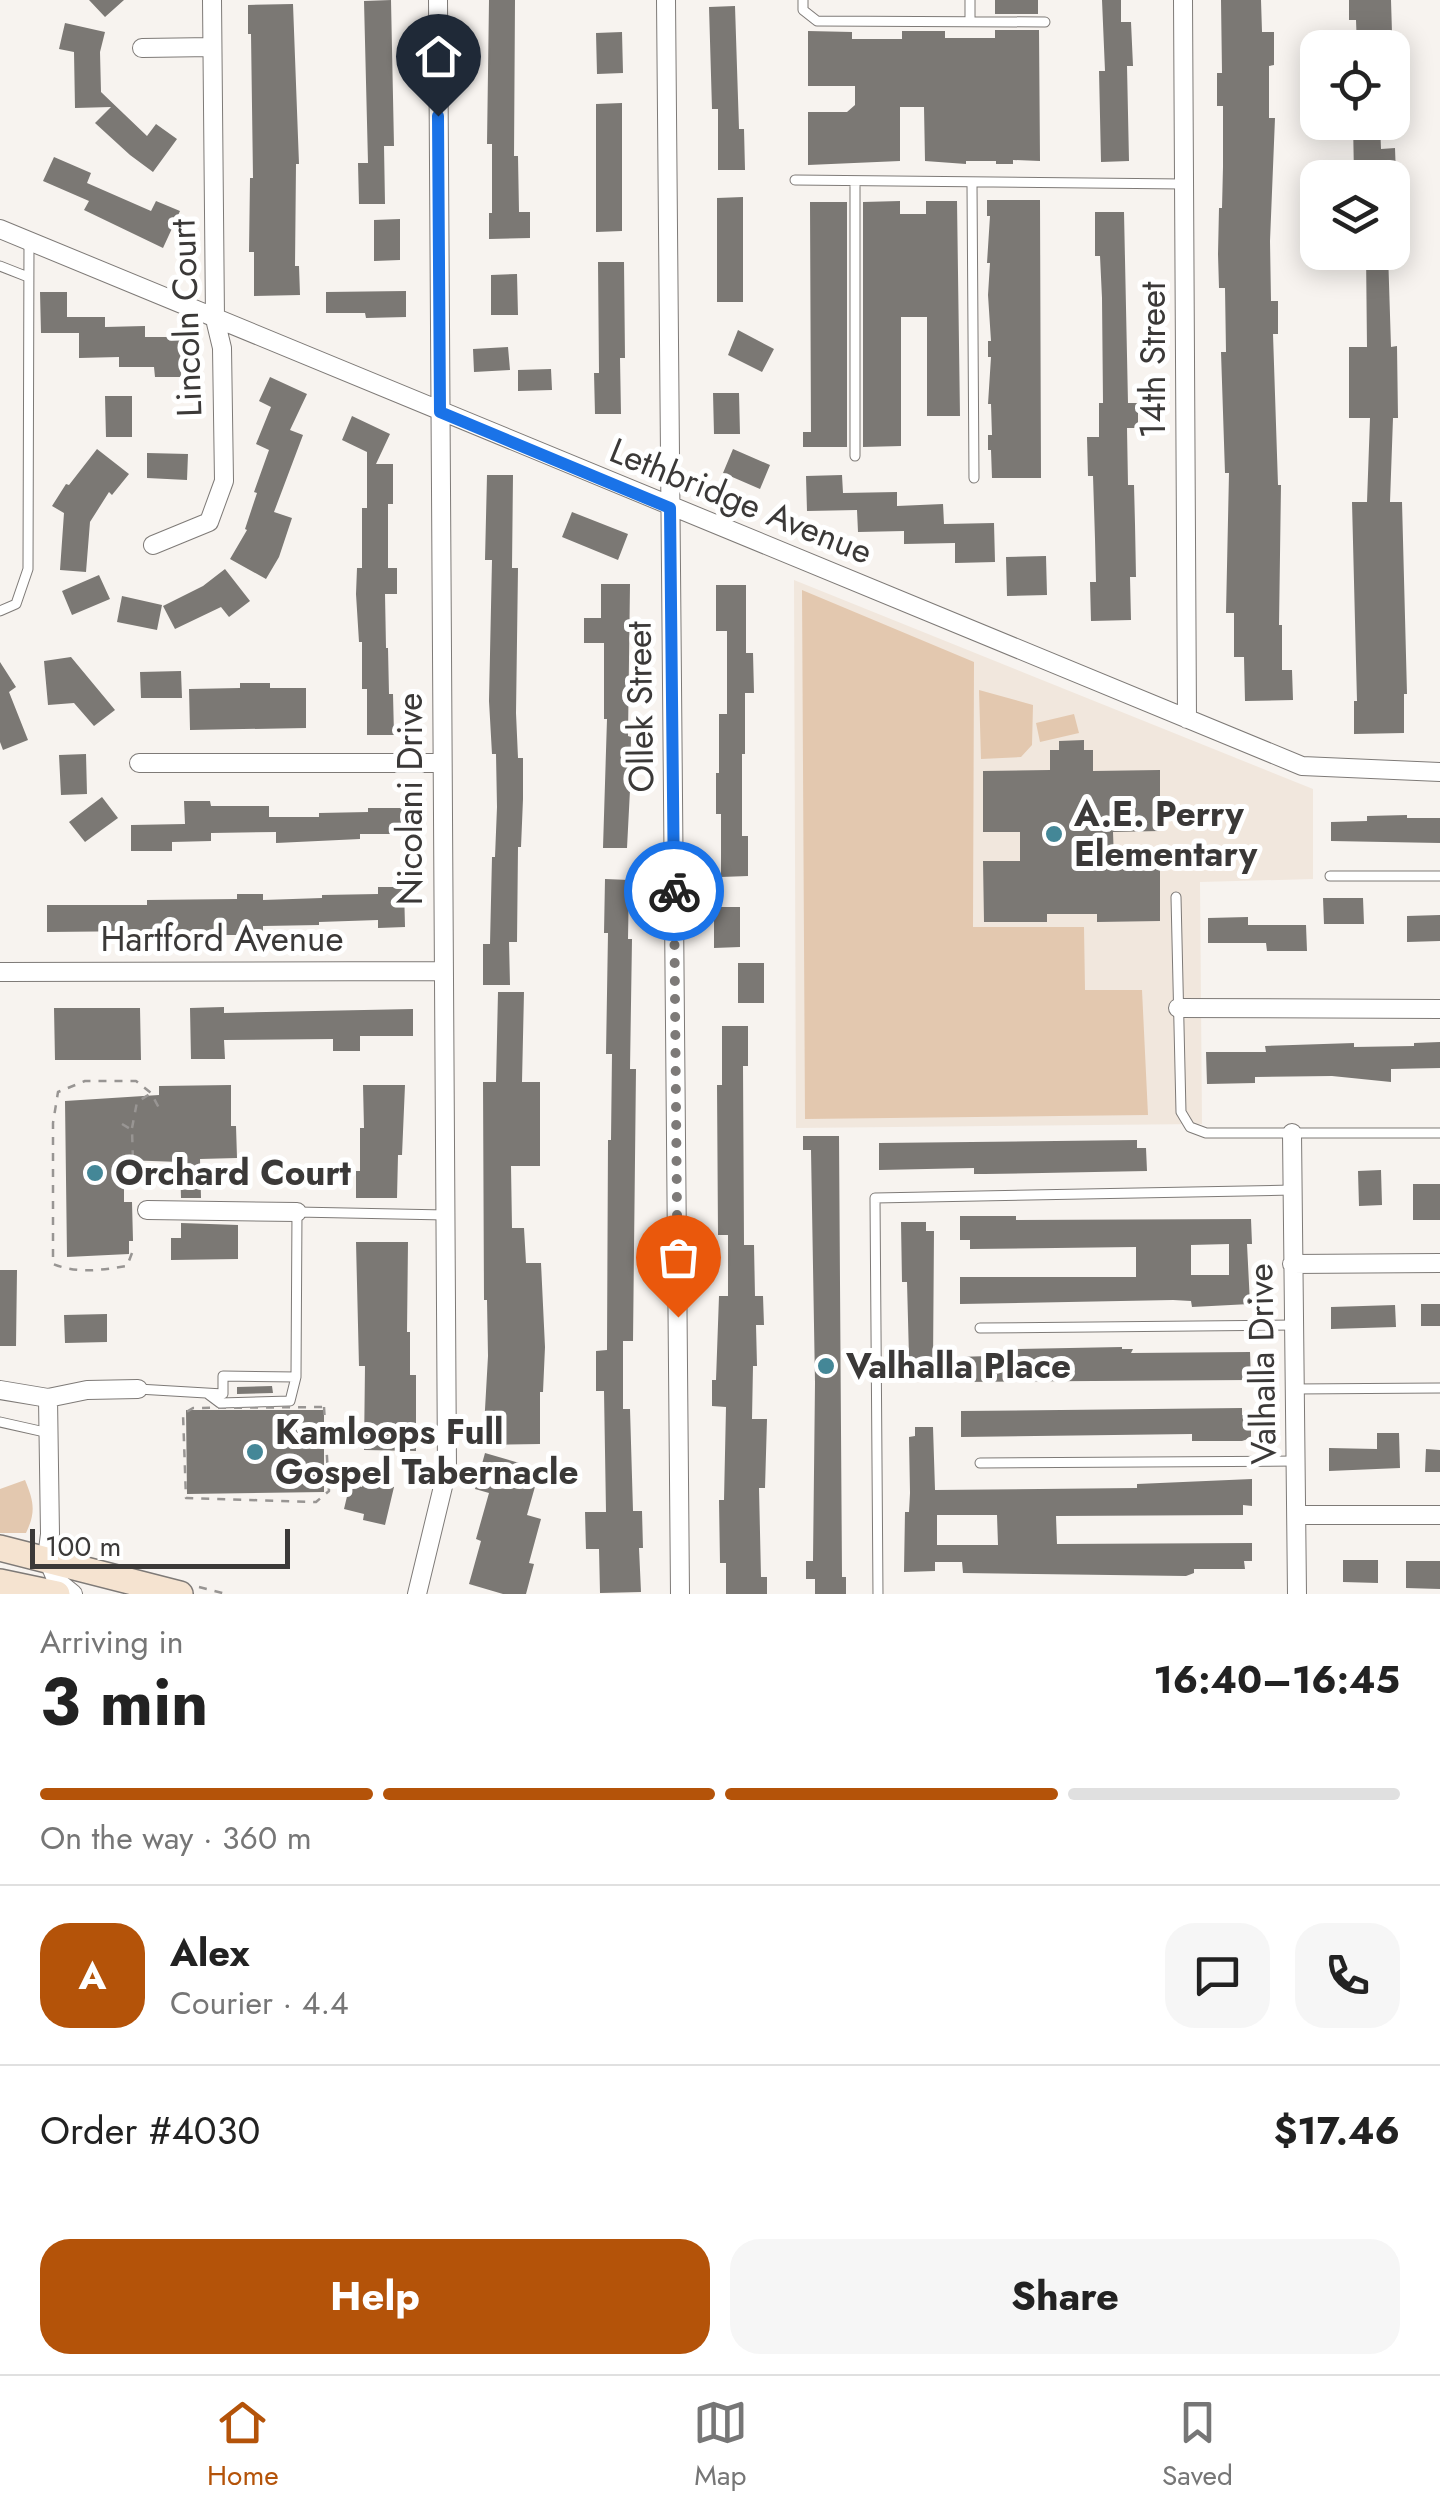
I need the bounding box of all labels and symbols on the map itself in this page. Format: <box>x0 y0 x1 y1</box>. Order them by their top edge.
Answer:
pin <box>396 14 481 117</box>
street label: Lincoln Court <box>158 218 214 418</box>
street label: 14th Street <box>1128 281 1178 438</box>
street label: Lethbridge Avenue <box>602 426 880 576</box>
street label: Ollek Street <box>613 620 666 793</box>
street label: Nicolani Drive <box>385 693 435 905</box>
place label: A.E. Perry Elementary <box>1073 789 1258 879</box>
marker: A.E. Perry Elementary <box>1043 823 1065 845</box>
courier <box>624 841 724 941</box>
street label: Hartford Avenue <box>101 914 343 964</box>
place label: Orchard Court <box>115 1148 351 1198</box>
marker: Orchard Court <box>84 1162 106 1184</box>
pin <box>636 1215 721 1318</box>
street label: Valhalla Drive <box>1235 1263 1289 1465</box>
place label: Valhalla Place <box>845 1341 1071 1391</box>
marker: Valhalla Place <box>815 1355 837 1377</box>
place label: Kamloops Full Gospel Tabernacle <box>275 1407 579 1497</box>
marker: Kamloops Full Gospel Tabernacle <box>244 1441 266 1463</box>
scale bar <box>30 1524 290 1568</box>

